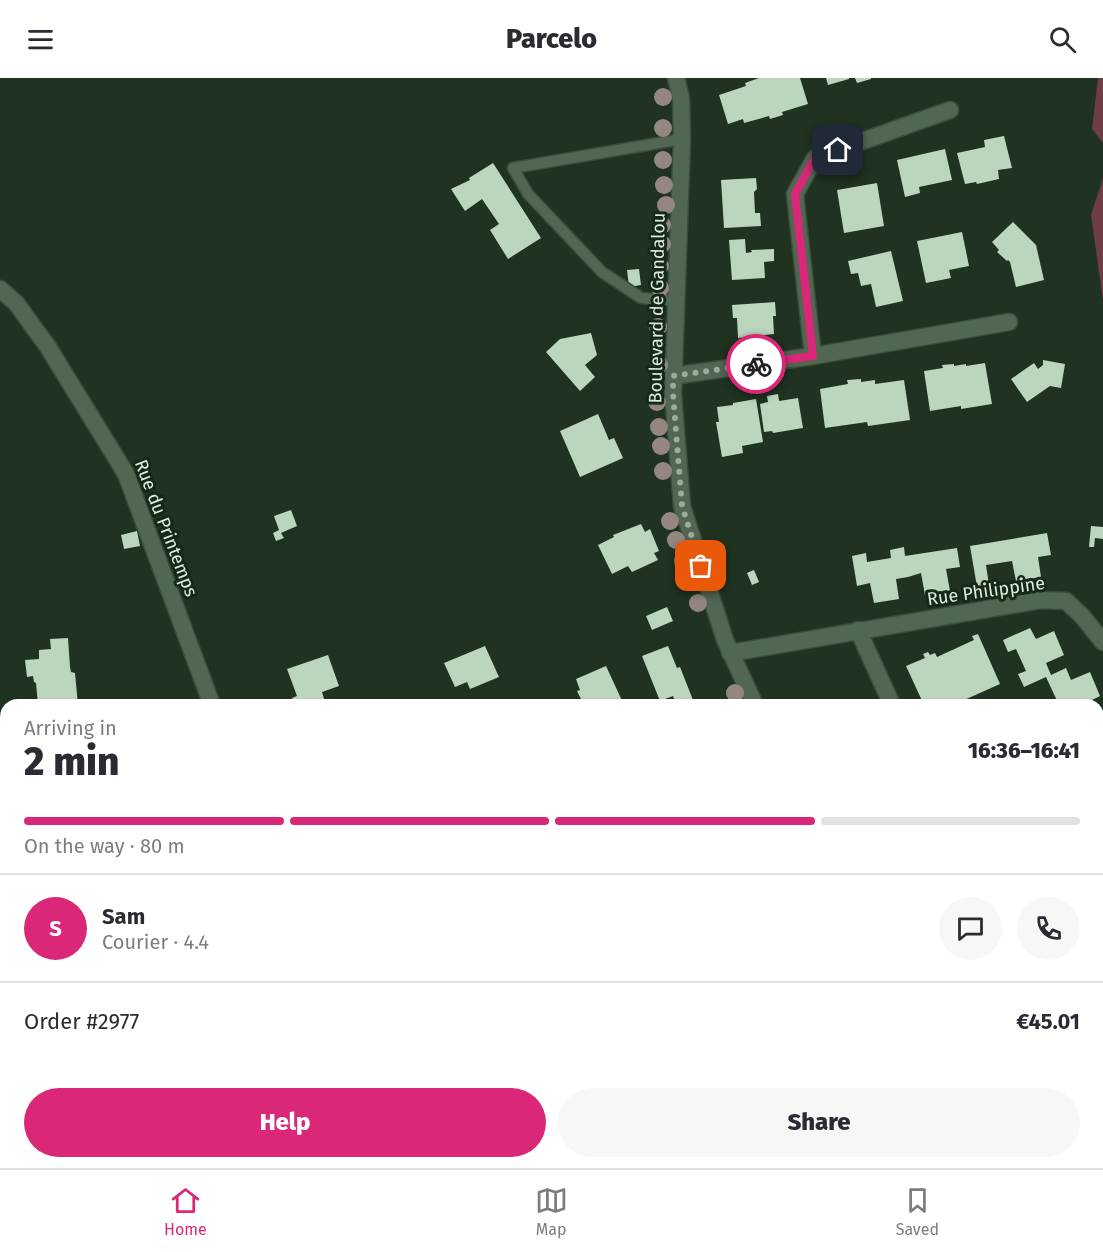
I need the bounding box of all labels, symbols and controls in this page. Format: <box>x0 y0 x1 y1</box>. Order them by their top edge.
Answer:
icon: menu <box>24 23 57 56</box>
text: Parcelo <box>506 23 597 55</box>
icon: search <box>1046 23 1079 56</box>
pin <box>812 124 863 175</box>
icon: home <box>821 133 854 166</box>
street label: Boulevard de Gandalou <box>644 212 670 404</box>
courier <box>726 334 786 394</box>
icon: bike <box>740 348 773 381</box>
street label: Rue du Printemps <box>130 456 202 600</box>
pin <box>675 540 726 591</box>
icon: bag <box>684 549 717 582</box>
street label: Rue Philippine <box>926 572 1046 610</box>
text: Arriving in <box>24 716 117 740</box>
text: 16:36–16:41 <box>968 737 1080 764</box>
text: 2 min <box>24 739 120 785</box>
text: On the way · 80 m <box>24 834 185 858</box>
button: chat <box>939 897 1002 960</box>
button: phone <box>1017 897 1080 960</box>
text: Sam <box>102 903 145 930</box>
text: S <box>49 915 62 942</box>
text: Courier · 4.4 <box>102 930 209 954</box>
text: Order #2977 <box>24 1008 139 1035</box>
text: €45.01 <box>1016 1008 1080 1035</box>
button: Help <box>24 1088 546 1157</box>
button: Share <box>558 1088 1080 1157</box>
tab: Home <box>164 1184 207 1239</box>
tab: Map <box>535 1184 568 1239</box>
tab: Saved <box>896 1184 939 1239</box>

